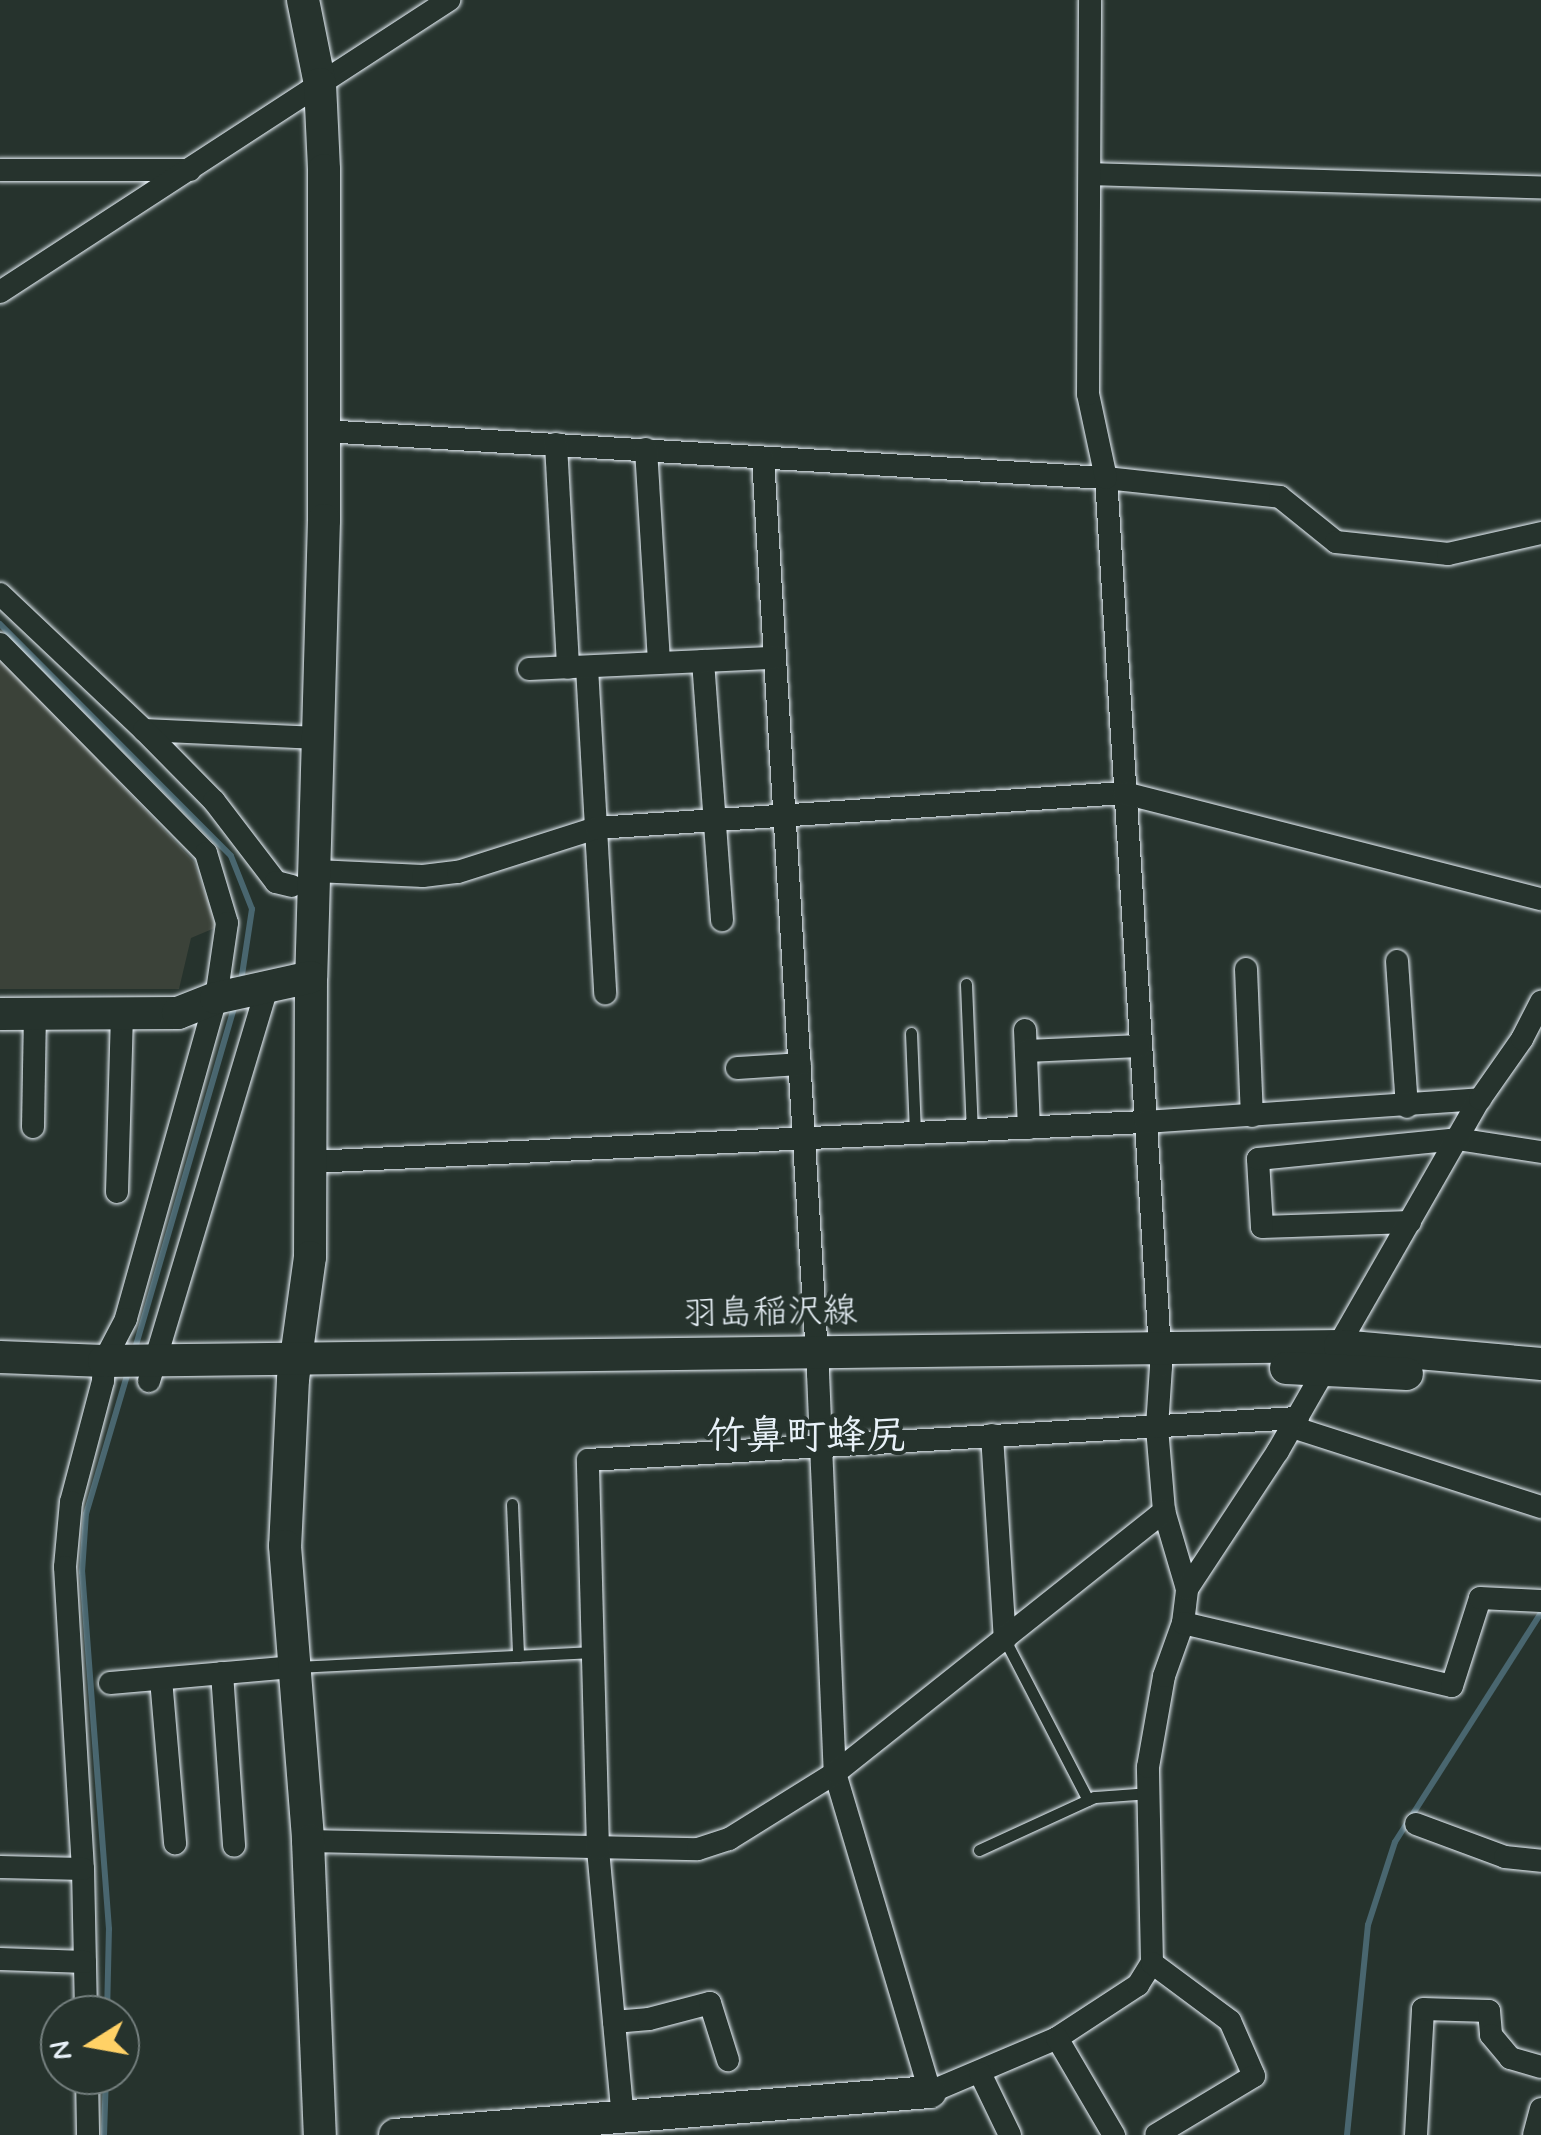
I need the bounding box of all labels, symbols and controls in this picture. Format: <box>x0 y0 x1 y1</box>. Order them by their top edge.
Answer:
street label: 羽島稲沢線 <box>682 1290 858 1336</box>
district label: 竹鼻町蜂尻 <box>706 1413 906 1461</box>
north arrow <box>40 1995 140 2095</box>
text: N <box>42 2038 82 2063</box>

